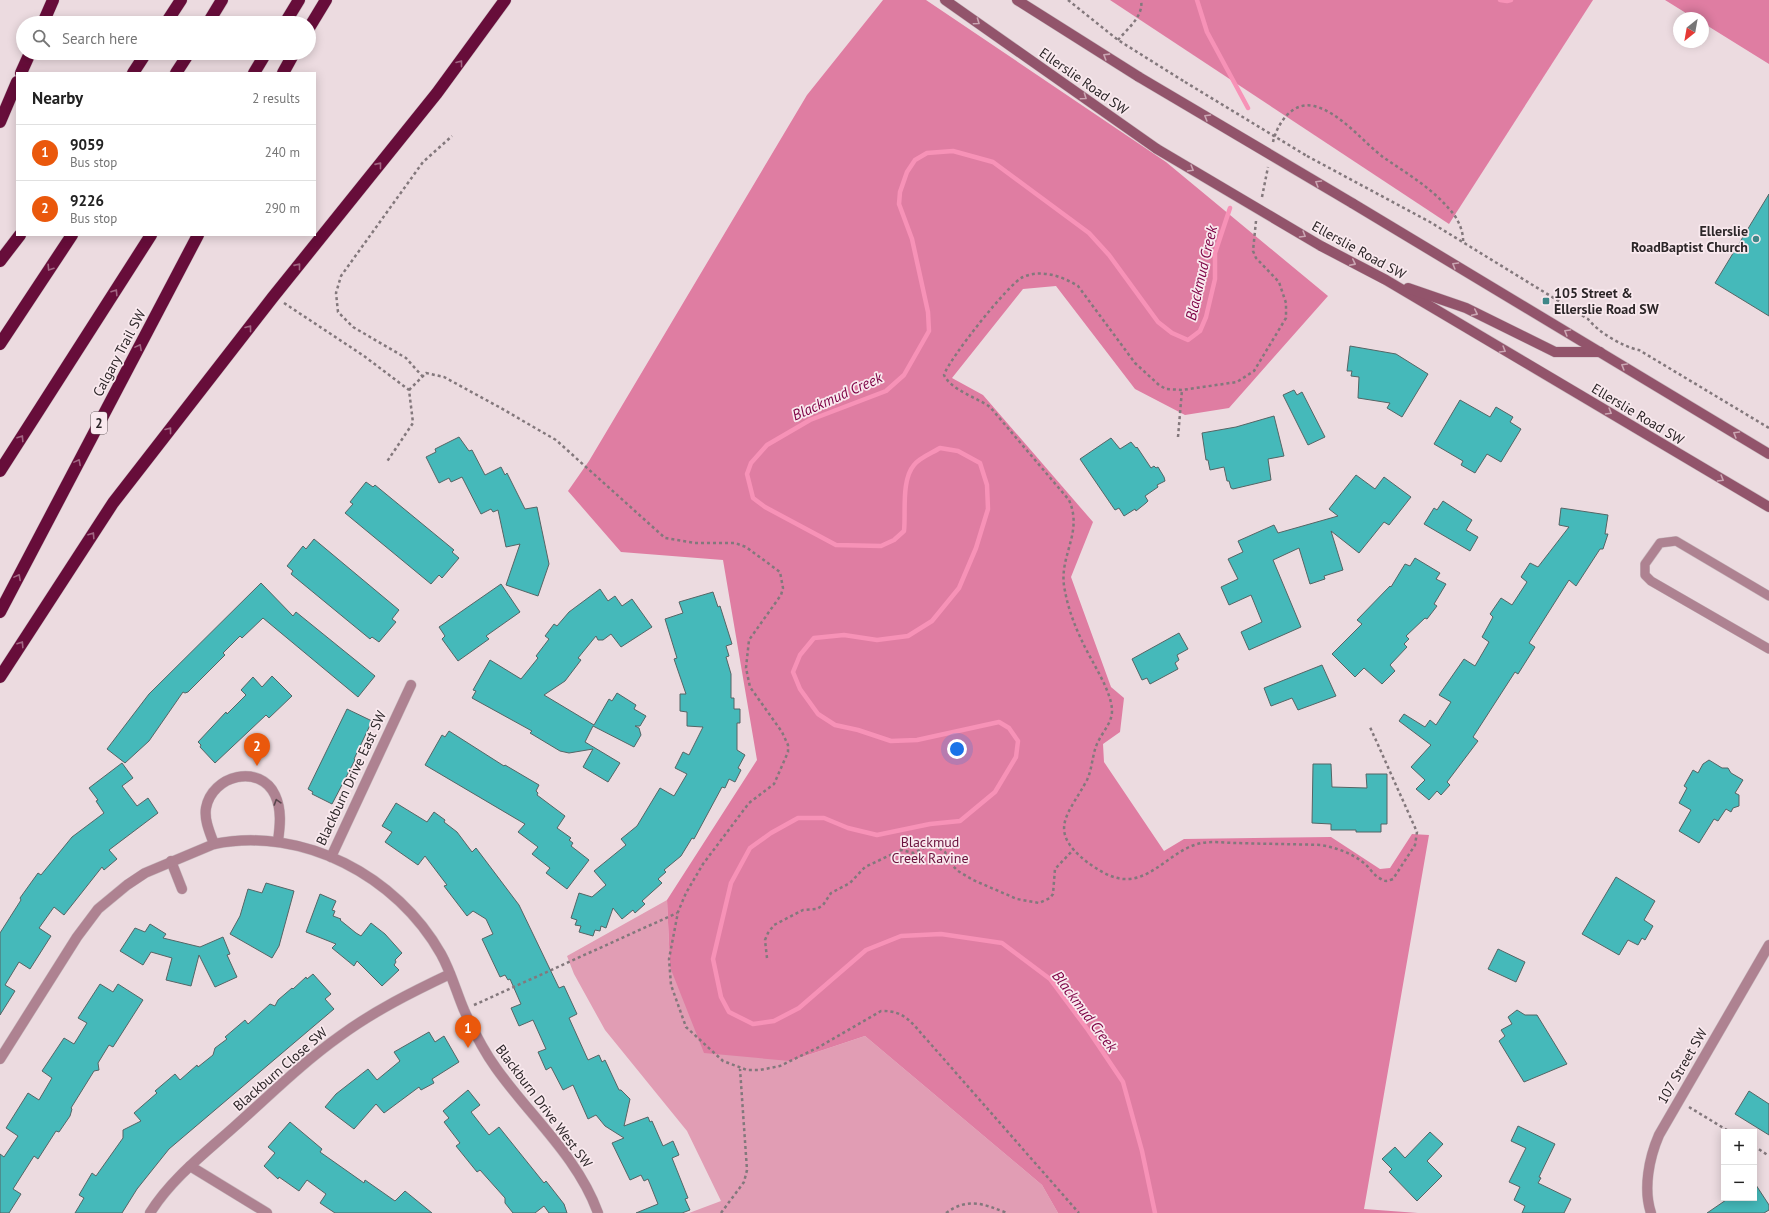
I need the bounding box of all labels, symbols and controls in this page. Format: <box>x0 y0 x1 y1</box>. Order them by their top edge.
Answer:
north arrow <box>1673 12 1709 48</box>
search box <box>16 16 316 60</box>
one-way arrow <box>973 17 980 24</box>
icon: search <box>30 27 52 49</box>
text: Search here <box>62 29 138 48</box>
street label: Ellerslie Road SW <box>1036 44 1132 119</box>
one-way arrow <box>1103 53 1110 61</box>
one-way arrow <box>455 60 462 67</box>
text: Nearby <box>32 87 83 109</box>
text: 2 results <box>252 90 300 107</box>
one-way arrow <box>1079 92 1086 99</box>
one-way arrow <box>1204 114 1211 121</box>
text: 9059 <box>70 135 104 154</box>
text: 1 <box>41 144 49 161</box>
text: 240 m <box>265 144 300 161</box>
text: Bus stop <box>70 154 117 171</box>
one-way arrow <box>375 162 382 169</box>
one-way arrow <box>1187 164 1194 172</box>
one-way arrow <box>1315 181 1322 188</box>
text: 9226 <box>70 191 104 210</box>
text: 2 <box>41 200 49 217</box>
text: 290 m <box>265 200 300 217</box>
text: Bus stop <box>70 210 117 227</box>
street label: Ellerslie Road SW <box>1309 217 1409 283</box>
place label: Ellerslie RoadBaptist Church <box>1631 222 1748 256</box>
water label: Blackmud Creek <box>1181 223 1221 322</box>
one-way arrow <box>1298 231 1306 238</box>
marker: Ellerslie RoadBaptist Church <box>1751 234 1761 244</box>
one-way arrow <box>1349 258 1357 266</box>
one-way arrow <box>1452 262 1459 270</box>
one-way arrow <box>48 263 55 270</box>
one-way arrow <box>293 263 300 271</box>
place label: 105 Street & Ellerslie Road SW <box>1554 284 1660 318</box>
one-way arrow <box>110 289 118 296</box>
marker: 105 Street & Ellerslie Road SW <box>1541 296 1551 306</box>
street label: Calgary Trail SW <box>89 306 150 400</box>
one-way arrow <box>1470 308 1478 316</box>
one-way arrow <box>244 325 251 332</box>
one-way arrow <box>1564 329 1571 336</box>
one-way arrow <box>134 344 142 351</box>
one-way arrow <box>1499 345 1506 352</box>
one-way arrow <box>1621 364 1628 371</box>
water label: Blackmud Creek <box>789 367 886 424</box>
street label: Ellerslie Road SW <box>1589 379 1688 449</box>
one-way arrow <box>1605 408 1612 415</box>
road number: 2 <box>91 412 107 434</box>
one-way arrow <box>164 428 171 435</box>
one-way arrow <box>1733 431 1740 438</box>
one-way arrow <box>16 435 24 442</box>
one-way arrow <box>74 459 81 466</box>
one-way arrow <box>1717 474 1724 481</box>
one-way arrow <box>88 533 95 540</box>
one-way arrow <box>13 574 21 582</box>
one-way arrow <box>16 641 24 648</box>
street label: Blackburn Drive East SW <box>312 707 390 848</box>
pin: 2 <box>244 733 270 766</box>
your location <box>947 739 967 759</box>
one-way arrow <box>273 799 282 806</box>
park label: Blackmud Creek Ravine <box>891 833 969 867</box>
water label: Blackmud Creek <box>1048 967 1122 1056</box>
pin: 1 <box>455 1015 481 1048</box>
street label: Blackburn Close SW <box>229 1023 331 1115</box>
street label: 107 Street SW <box>1653 1025 1711 1107</box>
street label: Blackburn Drive West SW <box>492 1041 597 1172</box>
map controls <box>1721 1129 1757 1201</box>
button: + <box>1721 1129 1757 1165</box>
button: − <box>1721 1165 1757 1201</box>

